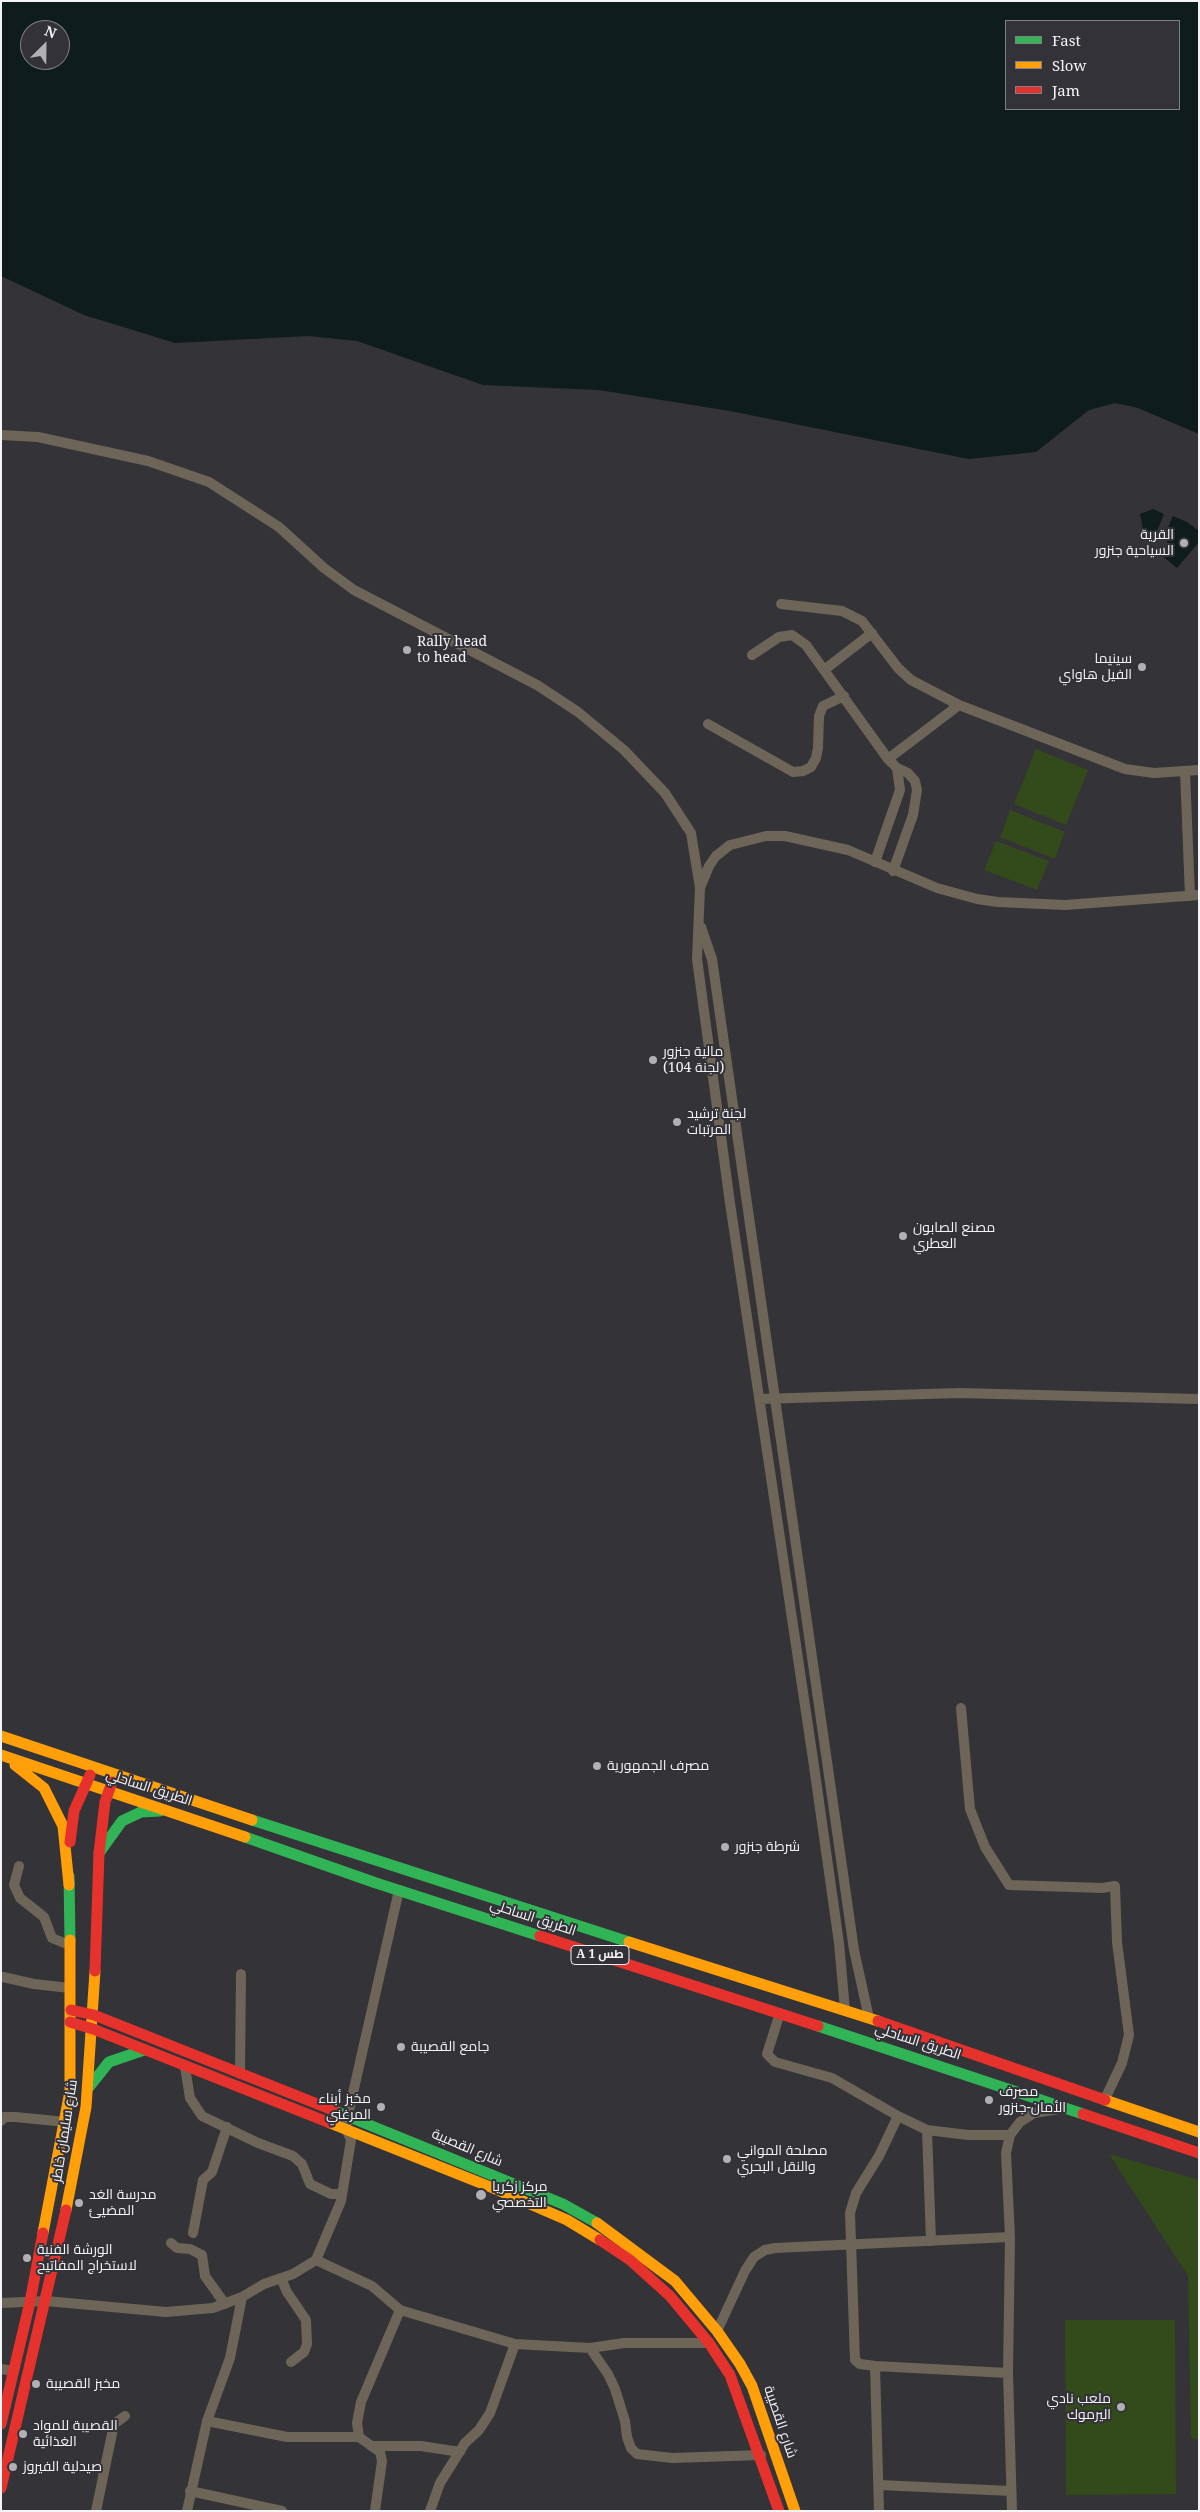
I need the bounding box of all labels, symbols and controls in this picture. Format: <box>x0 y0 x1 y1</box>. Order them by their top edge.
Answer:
north arrow <box>20 20 70 70</box>
legend <box>1005 20 1180 110</box>
text: N <box>42 21 59 43</box>
text: Fast <box>1052 30 1081 50</box>
text: Slow <box>1052 55 1086 75</box>
text: Jam <box>1052 80 1080 100</box>
place label: القرية السياحية جنزور <box>1095 527 1174 560</box>
marker: القرية السياحية جنزور <box>1178 537 1190 549</box>
place label: Rally head to head <box>417 634 487 666</box>
marker: Rally head to head <box>401 644 413 656</box>
place label: سينيما الفيل هاواي <box>1059 651 1132 684</box>
marker: سينيما الفيل هاواي <box>1136 661 1148 673</box>
place label: مالية جنزور (لجنة 104) <box>663 1044 724 1076</box>
marker: مالية جنزور (لجنة 104) <box>647 1054 659 1066</box>
place label: لجنة ترشيد المرتبات <box>687 1106 746 1138</box>
marker: لجنة ترشيد المرتبات <box>671 1116 683 1128</box>
place label: مصنع الصابون العطري <box>913 1220 995 1252</box>
marker: مصنع الصابون العطري <box>897 1230 909 1242</box>
place label: مصرف الجمهورية <box>607 1758 709 1774</box>
marker: مصرف الجمهورية <box>591 1760 603 1772</box>
street label: الطريق الساحلي <box>104 1766 194 1810</box>
place label: شرطة جنزور <box>735 1839 800 1855</box>
marker: شرطة جنزور <box>719 1841 731 1853</box>
street label: الطريق الساحلي <box>488 1896 578 1940</box>
road number: A 1 طس <box>571 1946 629 1964</box>
street label: الطريق الساحلي <box>873 2020 963 2064</box>
place label: جامع القصيبة <box>411 2039 489 2055</box>
marker: جامع القصيبة <box>395 2041 407 2053</box>
street label: شارع سليمان خاطر <box>49 2078 81 2184</box>
place label: مصرف الأمان-جنزور <box>999 2084 1066 2116</box>
place label: مخبز أبناء المرغني <box>318 2091 371 2124</box>
marker: مصرف الأمان-جنزور <box>983 2094 995 2106</box>
marker: مخبز أبناء المرغني <box>375 2101 387 2113</box>
street label: شارع القصيبة <box>429 2126 505 2170</box>
place label: مصلحة المواني والنقل البحري <box>737 2143 827 2176</box>
marker: مصلحة المواني والنقل البحري <box>721 2153 733 2165</box>
place label: مركز زكريا التخصصي <box>492 2179 547 2212</box>
place label: مدرسة الغد المضيئ <box>89 2187 156 2220</box>
marker: مركز زكريا التخصصي <box>474 2188 488 2202</box>
marker: مدرسة الغد المضيئ <box>73 2197 85 2209</box>
place label: الورشة الفنية لاستخراج المفاتيح <box>37 2242 137 2274</box>
marker: الورشة الفنية لاستخراج المفاتيح <box>21 2252 33 2264</box>
place label: مخبز القصيبة <box>46 2376 120 2392</box>
marker: مخبز القصيبة <box>30 2378 42 2390</box>
street label: شارع القصيبة <box>760 2384 800 2460</box>
place label: ملعب نادي اليرموك <box>1047 2391 1111 2424</box>
marker: ملعب نادي اليرموك <box>1115 2401 1127 2413</box>
place label: القصيبة للمواد الغذائية <box>33 2418 118 2450</box>
marker: القصيبة للمواد الغذائية <box>17 2428 29 2440</box>
place label: صيدلية الفيروز <box>23 2459 102 2475</box>
marker: صيدلية الفيروز <box>7 2461 19 2473</box>

